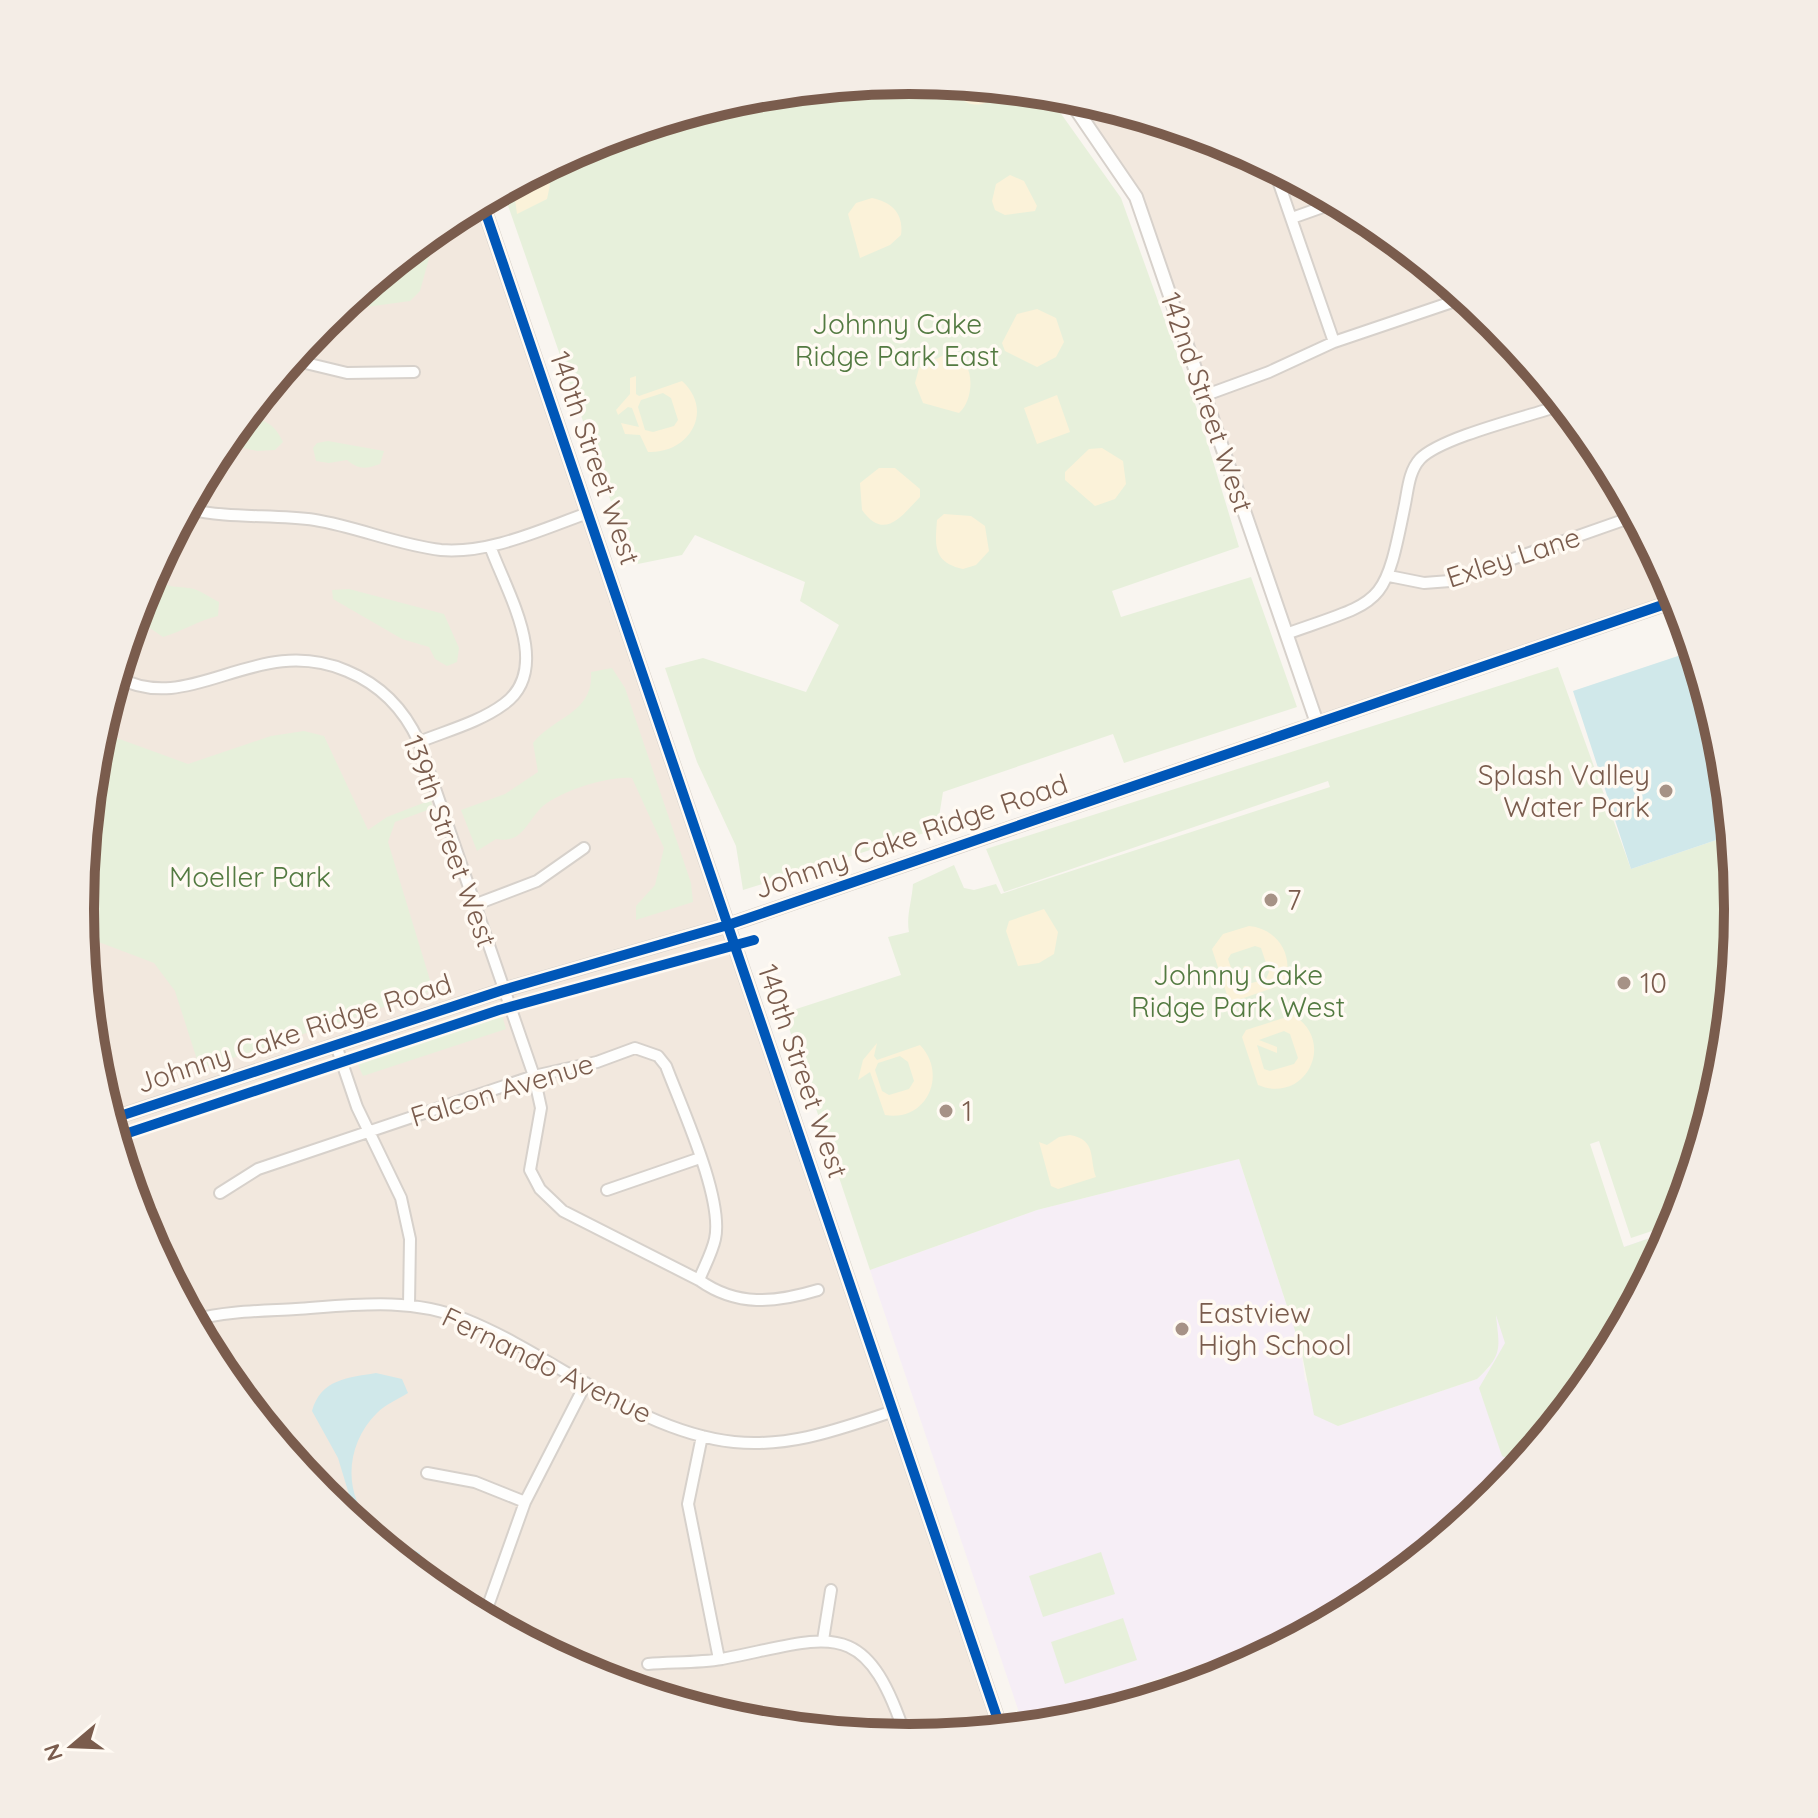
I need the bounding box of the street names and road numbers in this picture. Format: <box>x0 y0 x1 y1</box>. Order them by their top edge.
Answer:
street label: 142nd Street West <box>1153 287 1262 516</box>
street label: 140th Street West <box>543 346 648 569</box>
street label: Exley Lane <box>1441 518 1584 595</box>
street label: 139th Street West <box>396 730 505 952</box>
street label: Johnny Cake Ridge Road <box>749 765 1072 906</box>
street label: 140th Street West <box>751 959 856 1182</box>
street label: Johnny Cake Ridge Road <box>132 965 456 1100</box>
street label: Falcon Avenue <box>406 1045 598 1134</box>
street label: Fernando Avenue <box>437 1299 658 1430</box>

